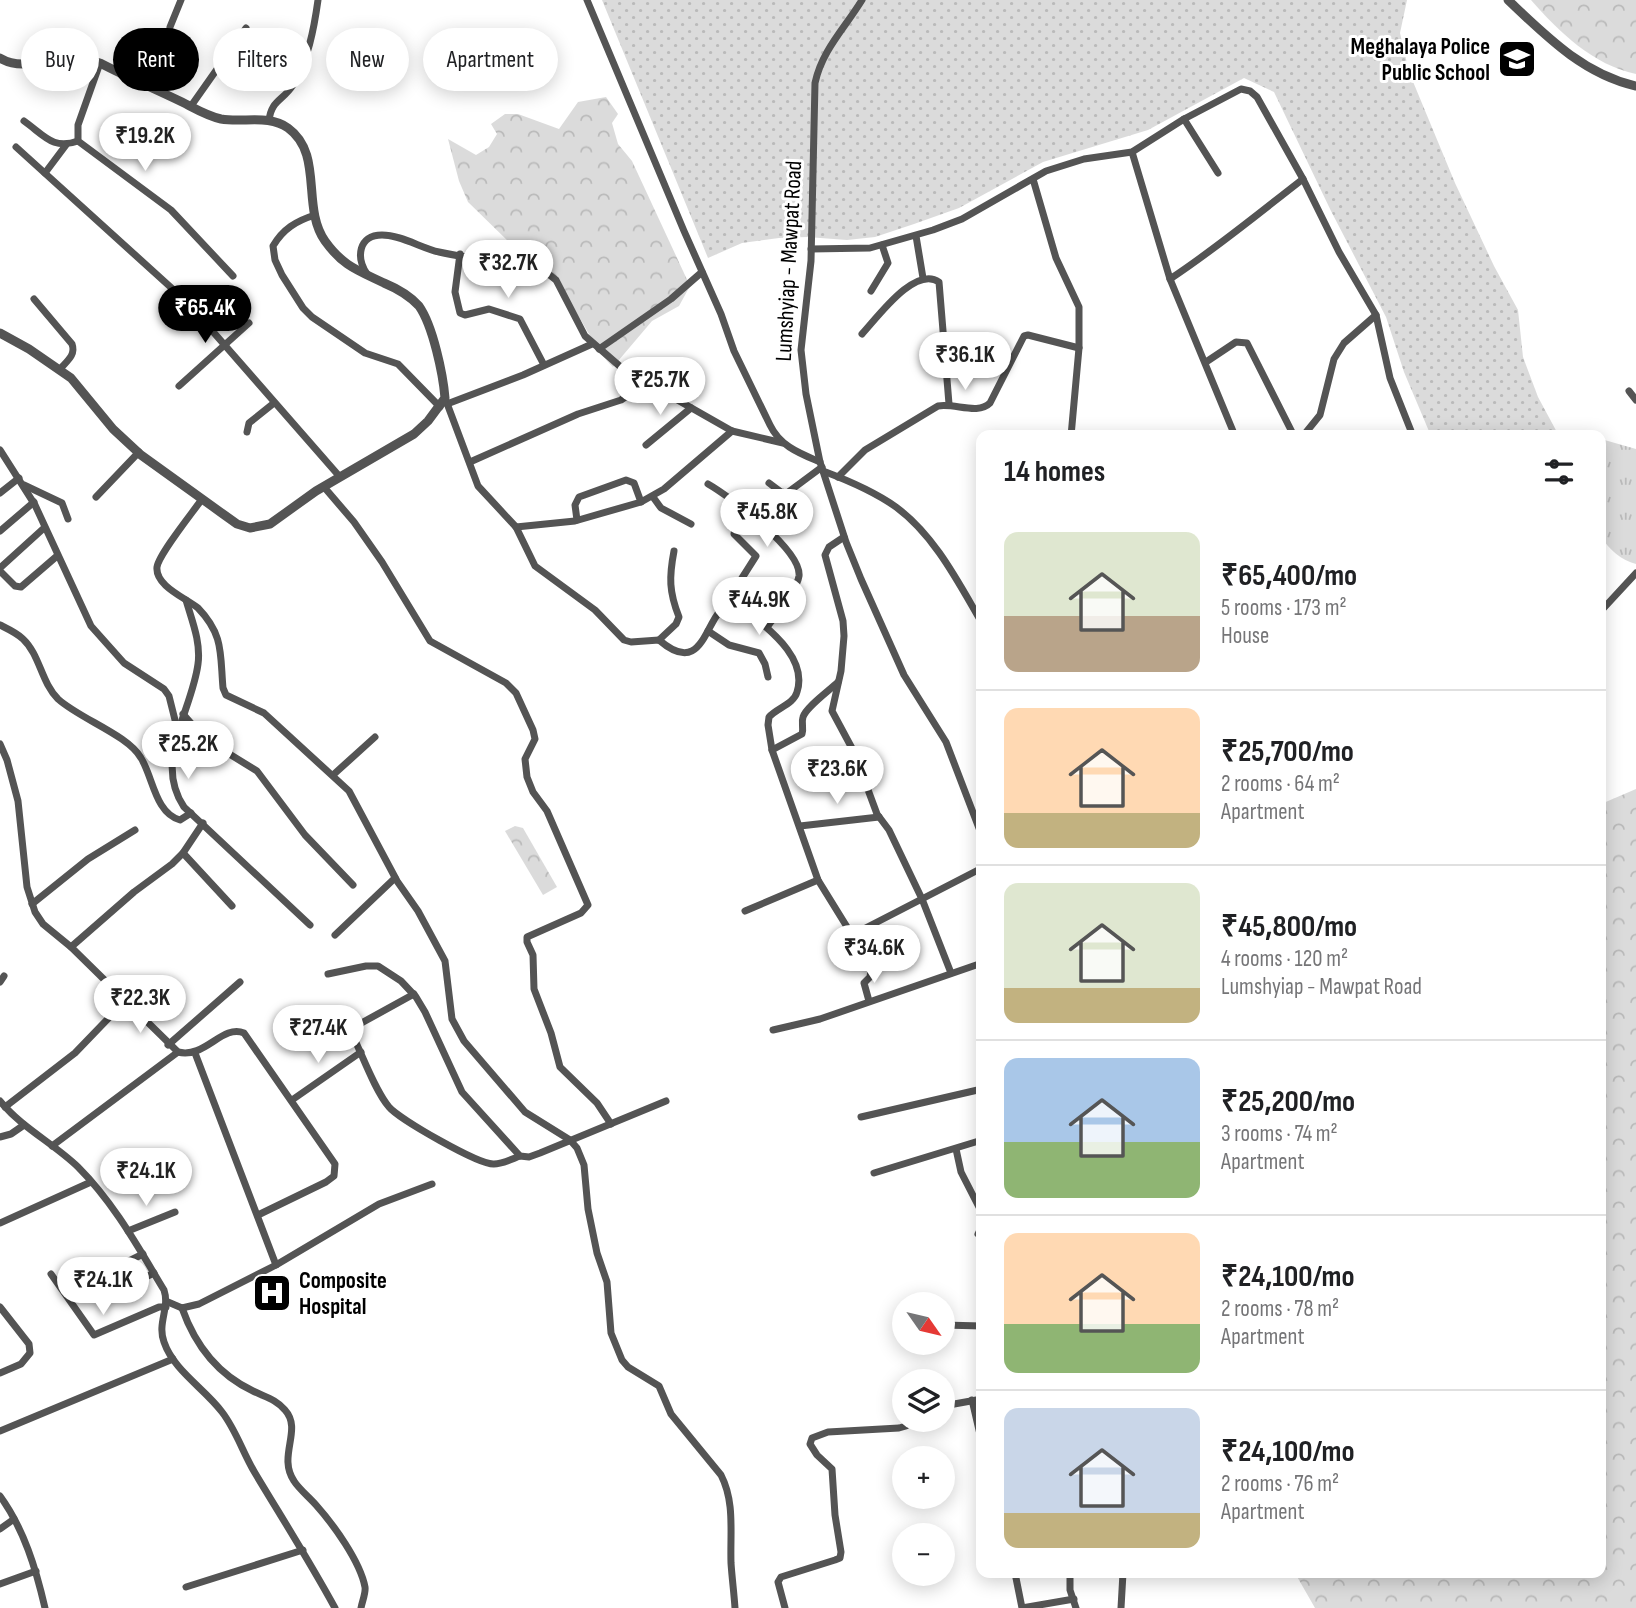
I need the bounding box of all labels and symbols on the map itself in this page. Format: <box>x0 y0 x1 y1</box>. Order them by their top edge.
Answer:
place label: Meghalaya Police Public School <box>1351 33 1490 87</box>
school or university icon: Meghalaya Police Public School <box>1496 38 1538 80</box>
pin: ₹19.2K <box>88 114 202 173</box>
street label: Lumshyiap - Mawpat Road <box>770 160 808 362</box>
pin: ₹32.7K <box>451 240 565 300</box>
pin: ₹65.4K <box>148 286 262 345</box>
pin: ₹36.1K <box>908 332 1022 392</box>
pin: ₹25.7K <box>603 358 717 417</box>
pin: ₹45.8K <box>710 490 824 549</box>
pin: ₹44.9K <box>702 578 816 637</box>
pin: ₹25.2K <box>131 722 245 781</box>
pin: ₹23.6K <box>780 746 894 806</box>
pin: ₹34.6K <box>817 926 931 985</box>
pin: ₹22.3K <box>83 976 197 1035</box>
pin: ₹27.4K <box>261 1006 375 1065</box>
pin: ₹24.1K <box>89 1148 203 1208</box>
pin: ₹24.1K <box>46 1258 160 1317</box>
place label: Composite Hospital <box>299 1267 387 1321</box>
hospital icon: Composite Hospital <box>251 1272 293 1314</box>
north arrow <box>892 1292 956 1354</box>

